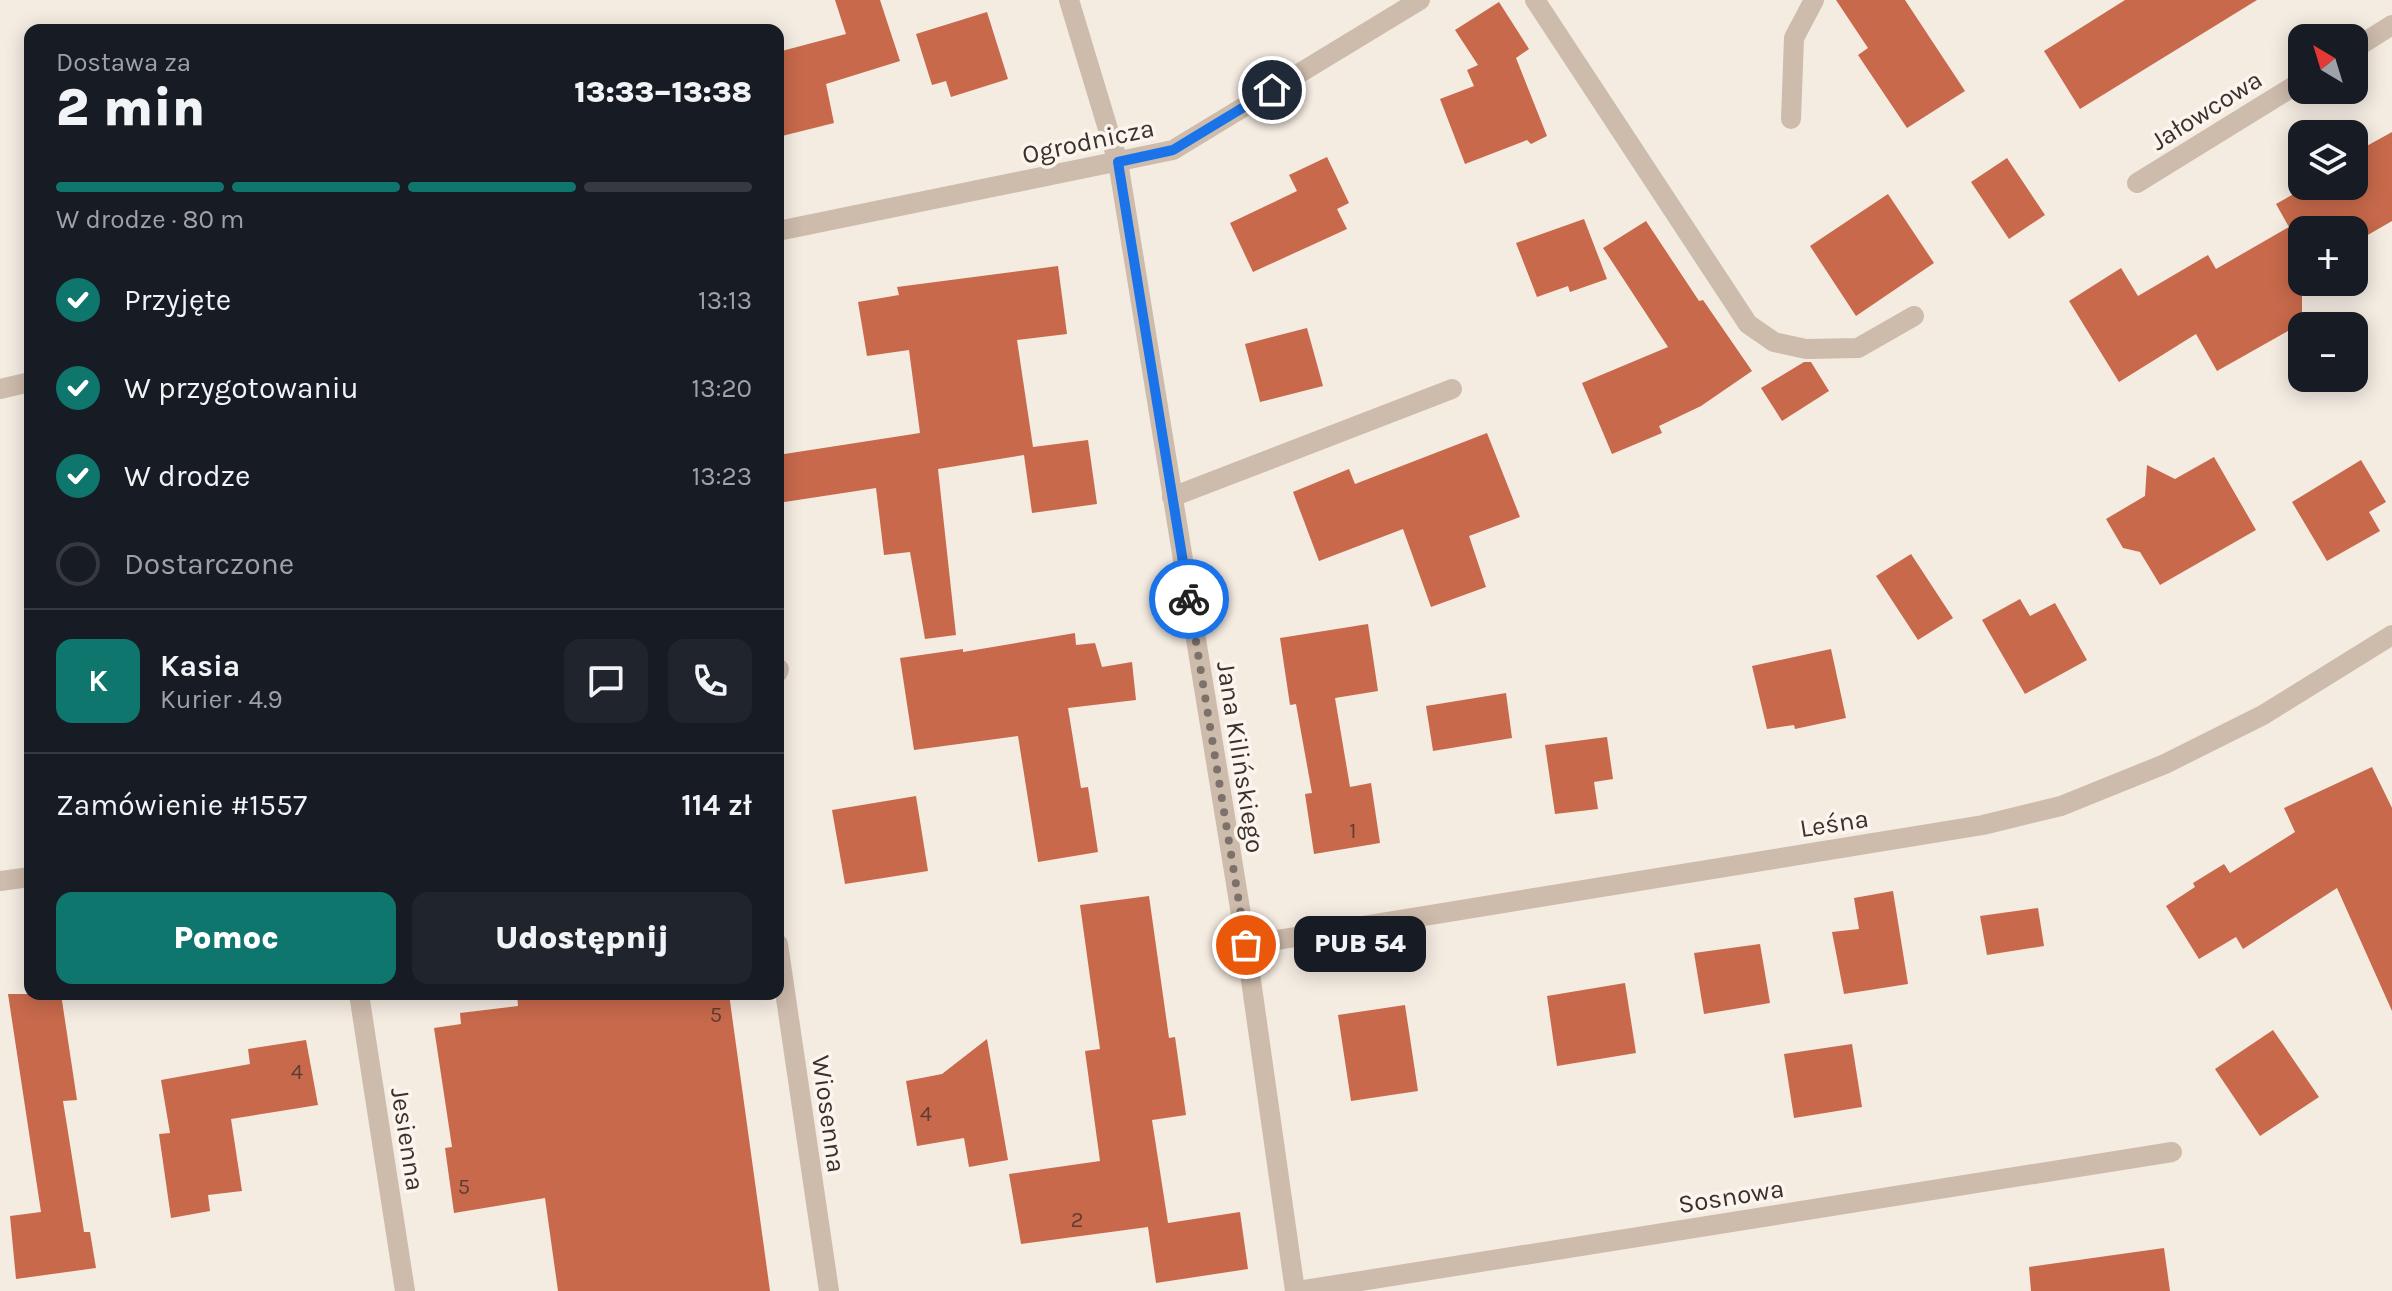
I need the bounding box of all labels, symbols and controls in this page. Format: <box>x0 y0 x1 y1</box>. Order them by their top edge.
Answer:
north arrow <box>2288 24 2368 104</box>
map controls <box>2288 24 2368 392</box>
text: Dostawa za <box>56 47 191 78</box>
pin <box>1238 56 1306 124</box>
street label: Jałowcowa <box>2145 64 2268 157</box>
icon: home <box>1250 68 1294 112</box>
text: 13:33–13:38 <box>574 74 752 110</box>
text: 2 min <box>56 77 205 138</box>
street label: Ogrodnicza <box>1019 112 1157 171</box>
button: layers <box>2288 120 2368 200</box>
text: W drodze · 80 m <box>56 204 244 235</box>
button: + <box>2288 216 2368 296</box>
icon: check <box>56 278 100 322</box>
text: Przyjęte <box>124 282 231 318</box>
text: 13:13 <box>698 285 752 316</box>
button: − <box>2288 312 2368 392</box>
icon: check <box>56 366 100 410</box>
text: W przygotowaniu <box>124 370 359 406</box>
text: 13:20 <box>692 373 752 404</box>
icon: check <box>56 454 100 498</box>
text: W drodze <box>124 458 250 494</box>
text: 13:23 <box>692 461 752 492</box>
text: Dostarczone <box>124 546 294 582</box>
courier <box>1149 559 1229 639</box>
icon: bike <box>1167 577 1211 621</box>
button: chat <box>564 639 648 723</box>
button: phone <box>668 639 752 723</box>
text: Kasia <box>160 648 240 684</box>
street label: Jana Kilińskiego <box>1210 659 1271 855</box>
text: K <box>88 663 108 699</box>
text: Kurier · 4.9 <box>160 684 283 715</box>
text: Zamówienie #1557 <box>56 787 307 823</box>
text: 114 zł <box>681 787 752 823</box>
street label: Leśna <box>1797 803 1871 844</box>
house number: 1 <box>1349 818 1357 844</box>
button: Pomoc <box>56 892 396 984</box>
button: Udostępnij <box>412 892 752 984</box>
pin <box>1212 911 1280 979</box>
callout: PUB 54 <box>1294 917 1426 973</box>
icon: bag <box>1224 923 1268 967</box>
text: PUB 54 <box>1314 928 1406 959</box>
house number: 5 <box>710 1002 722 1028</box>
street label: Wiosenna <box>805 1054 852 1175</box>
house number: 4 <box>291 1059 303 1085</box>
street label: Jesienna <box>384 1085 431 1193</box>
house number: 4 <box>920 1101 932 1127</box>
street label: Sosnowa <box>1676 1173 1786 1220</box>
house number: 5 <box>458 1174 470 1200</box>
house number: 2 <box>1071 1207 1083 1233</box>

